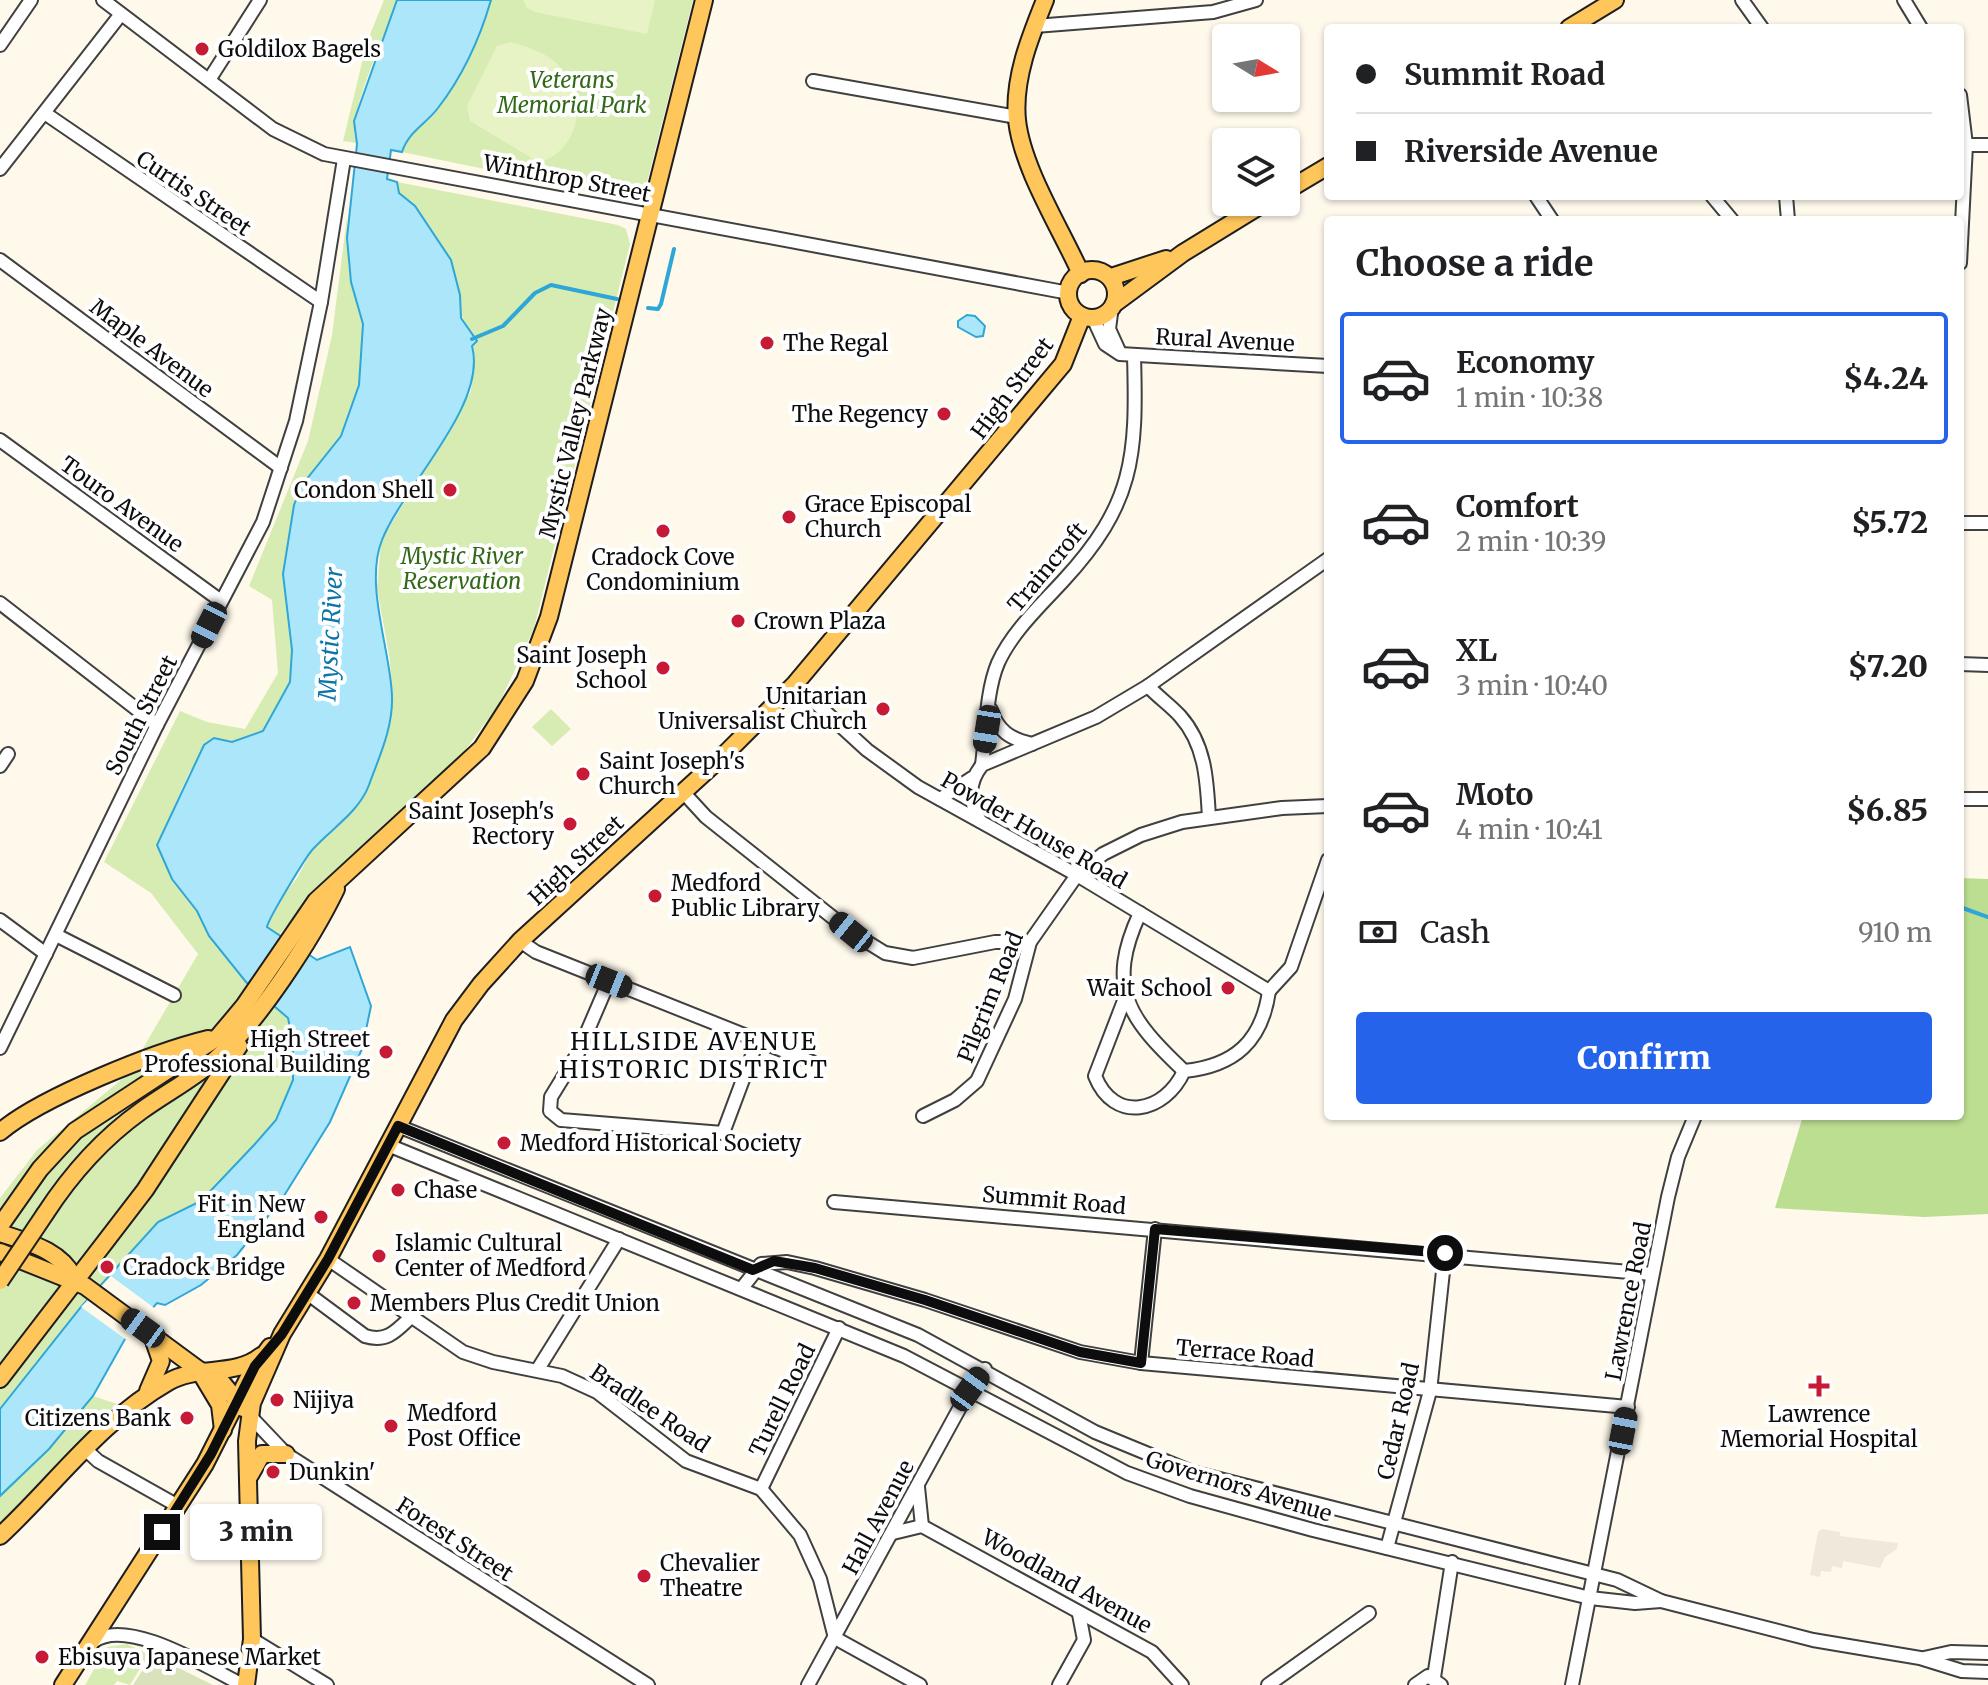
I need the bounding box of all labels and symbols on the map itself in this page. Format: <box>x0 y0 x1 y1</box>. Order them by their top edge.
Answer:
north arrow <box>1212 24 1300 112</box>
place label: Goldilox Bagels <box>218 35 381 63</box>
marker: Goldilox Bagels <box>193 40 211 58</box>
park label: Veterans Memorial Park <box>497 66 646 119</box>
street label: Curtis Street <box>131 144 257 242</box>
street label: Winthrop Street <box>480 148 653 208</box>
street label: Maple Avenue <box>85 292 219 404</box>
street label: Mystic Valley Parkway <box>533 305 617 541</box>
street label: Rural Avenue <box>1155 322 1295 358</box>
place label: The Regal <box>783 329 889 357</box>
street label: High Street <box>965 331 1060 444</box>
marker: The Regal <box>758 334 776 352</box>
place label: The Regency <box>792 400 928 428</box>
marker: The Regency <box>935 405 953 423</box>
street label: Touro Avenue <box>55 450 189 558</box>
place label: Condon Shell <box>294 476 434 504</box>
marker: Condon Shell <box>441 481 459 499</box>
place label: Grace Episcopal Church <box>805 490 971 543</box>
marker: Grace Episcopal Church <box>780 508 798 526</box>
street label: Traincroft <box>1001 516 1093 618</box>
marker: Cradock Cove Condominium <box>654 522 672 540</box>
park label: Mystic River Reservation <box>400 542 524 595</box>
place label: Cradock Cove Condominium <box>586 543 740 596</box>
water label: Mystic River <box>311 565 350 702</box>
car <box>187 598 231 652</box>
place label: Crown Plaza <box>754 607 886 635</box>
marker: Crown Plaza <box>729 612 747 630</box>
place label: Saint Joseph School <box>516 641 647 694</box>
street label: South Street <box>99 650 183 780</box>
marker: Saint Joseph School <box>654 659 672 677</box>
place label: Unitarian Universalist Church <box>658 682 867 735</box>
marker: Unitarian Universalist Church <box>874 700 892 718</box>
car <box>971 703 1003 755</box>
place label: Saint Joseph's Church <box>599 747 745 800</box>
marker: Saint Joseph's Church <box>574 765 592 783</box>
street label: Powder House Road <box>936 765 1132 895</box>
place label: Saint Joseph's Rectory <box>408 797 554 850</box>
street label: High Street <box>523 809 630 911</box>
marker: Saint Joseph's Rectory <box>561 815 579 833</box>
place label: Medford Public Library <box>671 869 820 922</box>
marker: Medford Public Library <box>646 887 664 905</box>
car <box>825 908 877 956</box>
street label: Pilgrim Road <box>951 927 1029 1067</box>
car <box>582 961 636 1001</box>
place label: Wait School <box>1086 974 1212 1002</box>
marker: Wait School <box>1219 979 1237 997</box>
place label: High Street Professional Building <box>144 1025 370 1078</box>
district label: HILLSIDE AVENUE HISTORIC DISTRICT <box>559 1026 829 1085</box>
marker: High Street Professional Building <box>377 1043 395 1061</box>
place label: Medford Historical Society <box>520 1129 802 1157</box>
marker: Medford Historical Society <box>495 1134 513 1152</box>
place label: Chase <box>414 1176 477 1204</box>
street label: Summit Road <box>981 1180 1127 1220</box>
marker: Chase <box>389 1181 407 1199</box>
place label: Fit in New England <box>197 1190 305 1243</box>
marker: Fit in New England <box>312 1208 330 1226</box>
street label: Lawrence Road <box>1599 1219 1657 1383</box>
place label: Islamic Cultural Center of Medford <box>395 1229 586 1282</box>
route start <box>1427 1235 1463 1271</box>
marker: Islamic Cultural Center of Medford <box>370 1247 388 1265</box>
place label: Cradock Bridge <box>123 1253 285 1281</box>
marker: Cradock Bridge <box>98 1258 116 1276</box>
place label: Members Plus Credit Union <box>370 1289 660 1317</box>
marker: Members Plus Credit Union <box>345 1294 363 1312</box>
car <box>117 1304 169 1352</box>
street label: Terrace Road <box>1175 1333 1315 1373</box>
street label: Turell Road <box>743 1339 821 1461</box>
street label: Bradlee Road <box>585 1358 715 1458</box>
street label: Cedar Road <box>1371 1360 1425 1482</box>
car <box>946 1363 994 1415</box>
marker: Lawrence Memorial Hospital <box>1808 1375 1830 1397</box>
place label: Nijiya <box>293 1386 354 1414</box>
marker: Nijiya <box>268 1391 286 1409</box>
place label: Medford Post Office <box>407 1399 521 1452</box>
place label: Lawrence Memorial Hospital <box>1720 1400 1918 1453</box>
place label: Citizens Bank <box>25 1404 171 1432</box>
car <box>1607 1405 1639 1457</box>
marker: Citizens Bank <box>178 1409 196 1427</box>
marker: Medford Post Office <box>382 1417 400 1435</box>
street label: Governors Avenue <box>1143 1444 1335 1528</box>
street label: Hall Avenue <box>836 1455 920 1579</box>
place label: Dunkin' <box>289 1458 375 1486</box>
marker: Dunkin' <box>264 1463 282 1481</box>
street label: Forest Street <box>391 1491 519 1587</box>
callout: 3 min <box>190 1504 322 1560</box>
route end <box>144 1514 180 1550</box>
street label: Woodland Avenue <box>976 1522 1157 1639</box>
place label: Chevalier Theatre <box>660 1549 760 1602</box>
marker: Chevalier Theatre <box>635 1567 653 1585</box>
place label: Ebisuya Japanese Market <box>58 1643 321 1671</box>
marker: Ebisuya Japanese Market <box>33 1648 51 1666</box>

